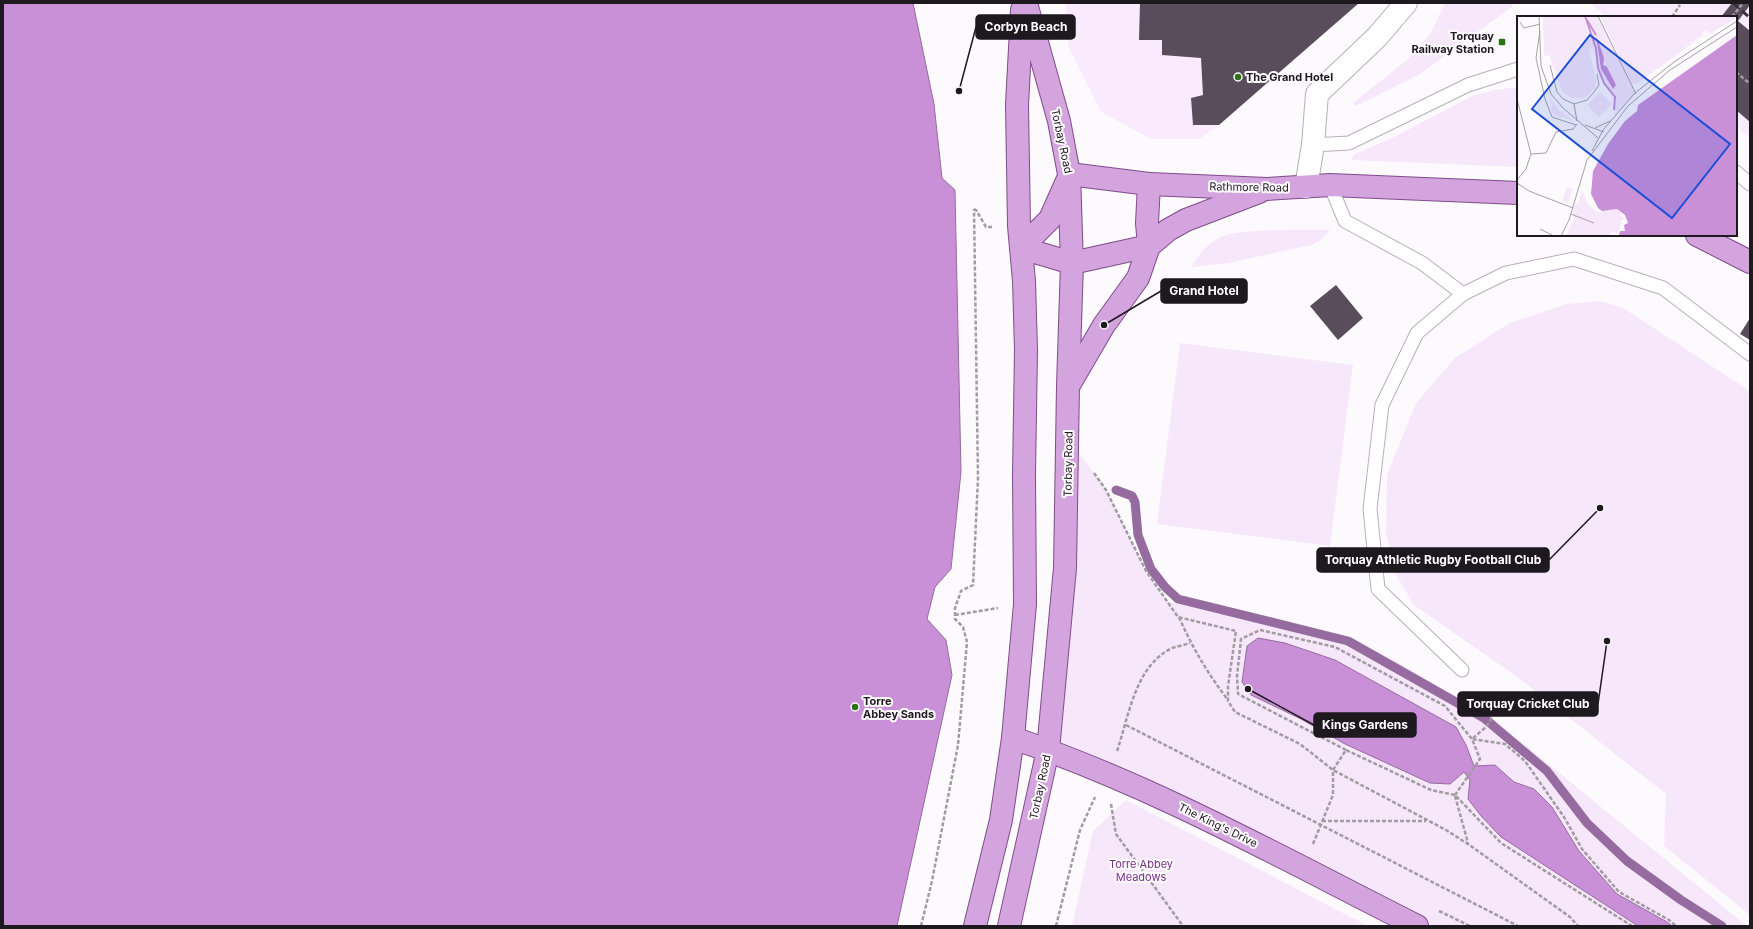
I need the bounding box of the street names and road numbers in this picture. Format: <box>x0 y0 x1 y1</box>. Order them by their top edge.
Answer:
street label: Torbay Road <box>1048 107 1076 175</box>
street label: Rathmore Road <box>1209 179 1289 195</box>
street label: Torbay Road <box>1060 431 1076 497</box>
street label: Torbay Road <box>1026 753 1054 821</box>
street label: The King's Drive <box>1176 800 1260 850</box>

